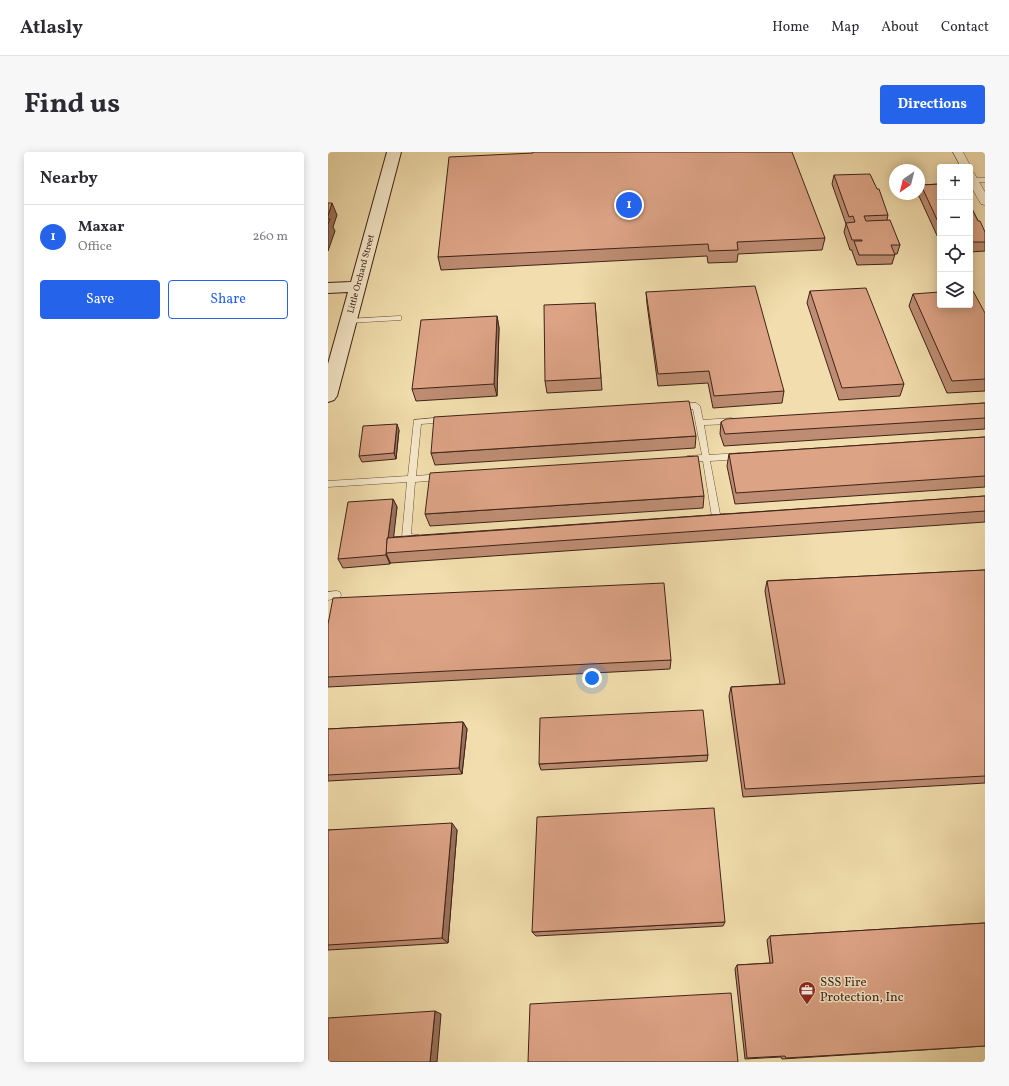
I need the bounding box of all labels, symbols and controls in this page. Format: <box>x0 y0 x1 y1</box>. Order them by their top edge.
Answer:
text: Atlasly <box>20 15 83 41</box>
text: Home <box>772 18 809 37</box>
text: Map <box>831 18 859 37</box>
text: About <box>881 18 919 37</box>
text: Contact <box>941 18 989 37</box>
text: Find us <box>24 85 120 124</box>
button: Directions <box>880 85 985 124</box>
north arrow <box>889 164 925 200</box>
map controls <box>937 164 973 308</box>
button: + <box>937 164 973 200</box>
text: Nearby <box>40 167 98 190</box>
pin: 1 <box>616 190 642 220</box>
button: − <box>937 200 973 236</box>
text: Maxar <box>78 217 124 238</box>
text: 1 <box>50 228 56 246</box>
text: 260 m <box>253 228 288 246</box>
street label: Little Orchard Street <box>344 233 378 315</box>
button: locate <box>937 236 973 272</box>
text: Office <box>78 238 112 256</box>
button: layers <box>937 272 973 308</box>
button: Save <box>40 280 160 319</box>
button: Share <box>168 280 288 319</box>
your location <box>582 668 602 688</box>
place label: SSS Fire Protection, Inc <box>820 974 904 1007</box>
office icon: SSS Fire Protection, Inc <box>797 980 817 1005</box>

